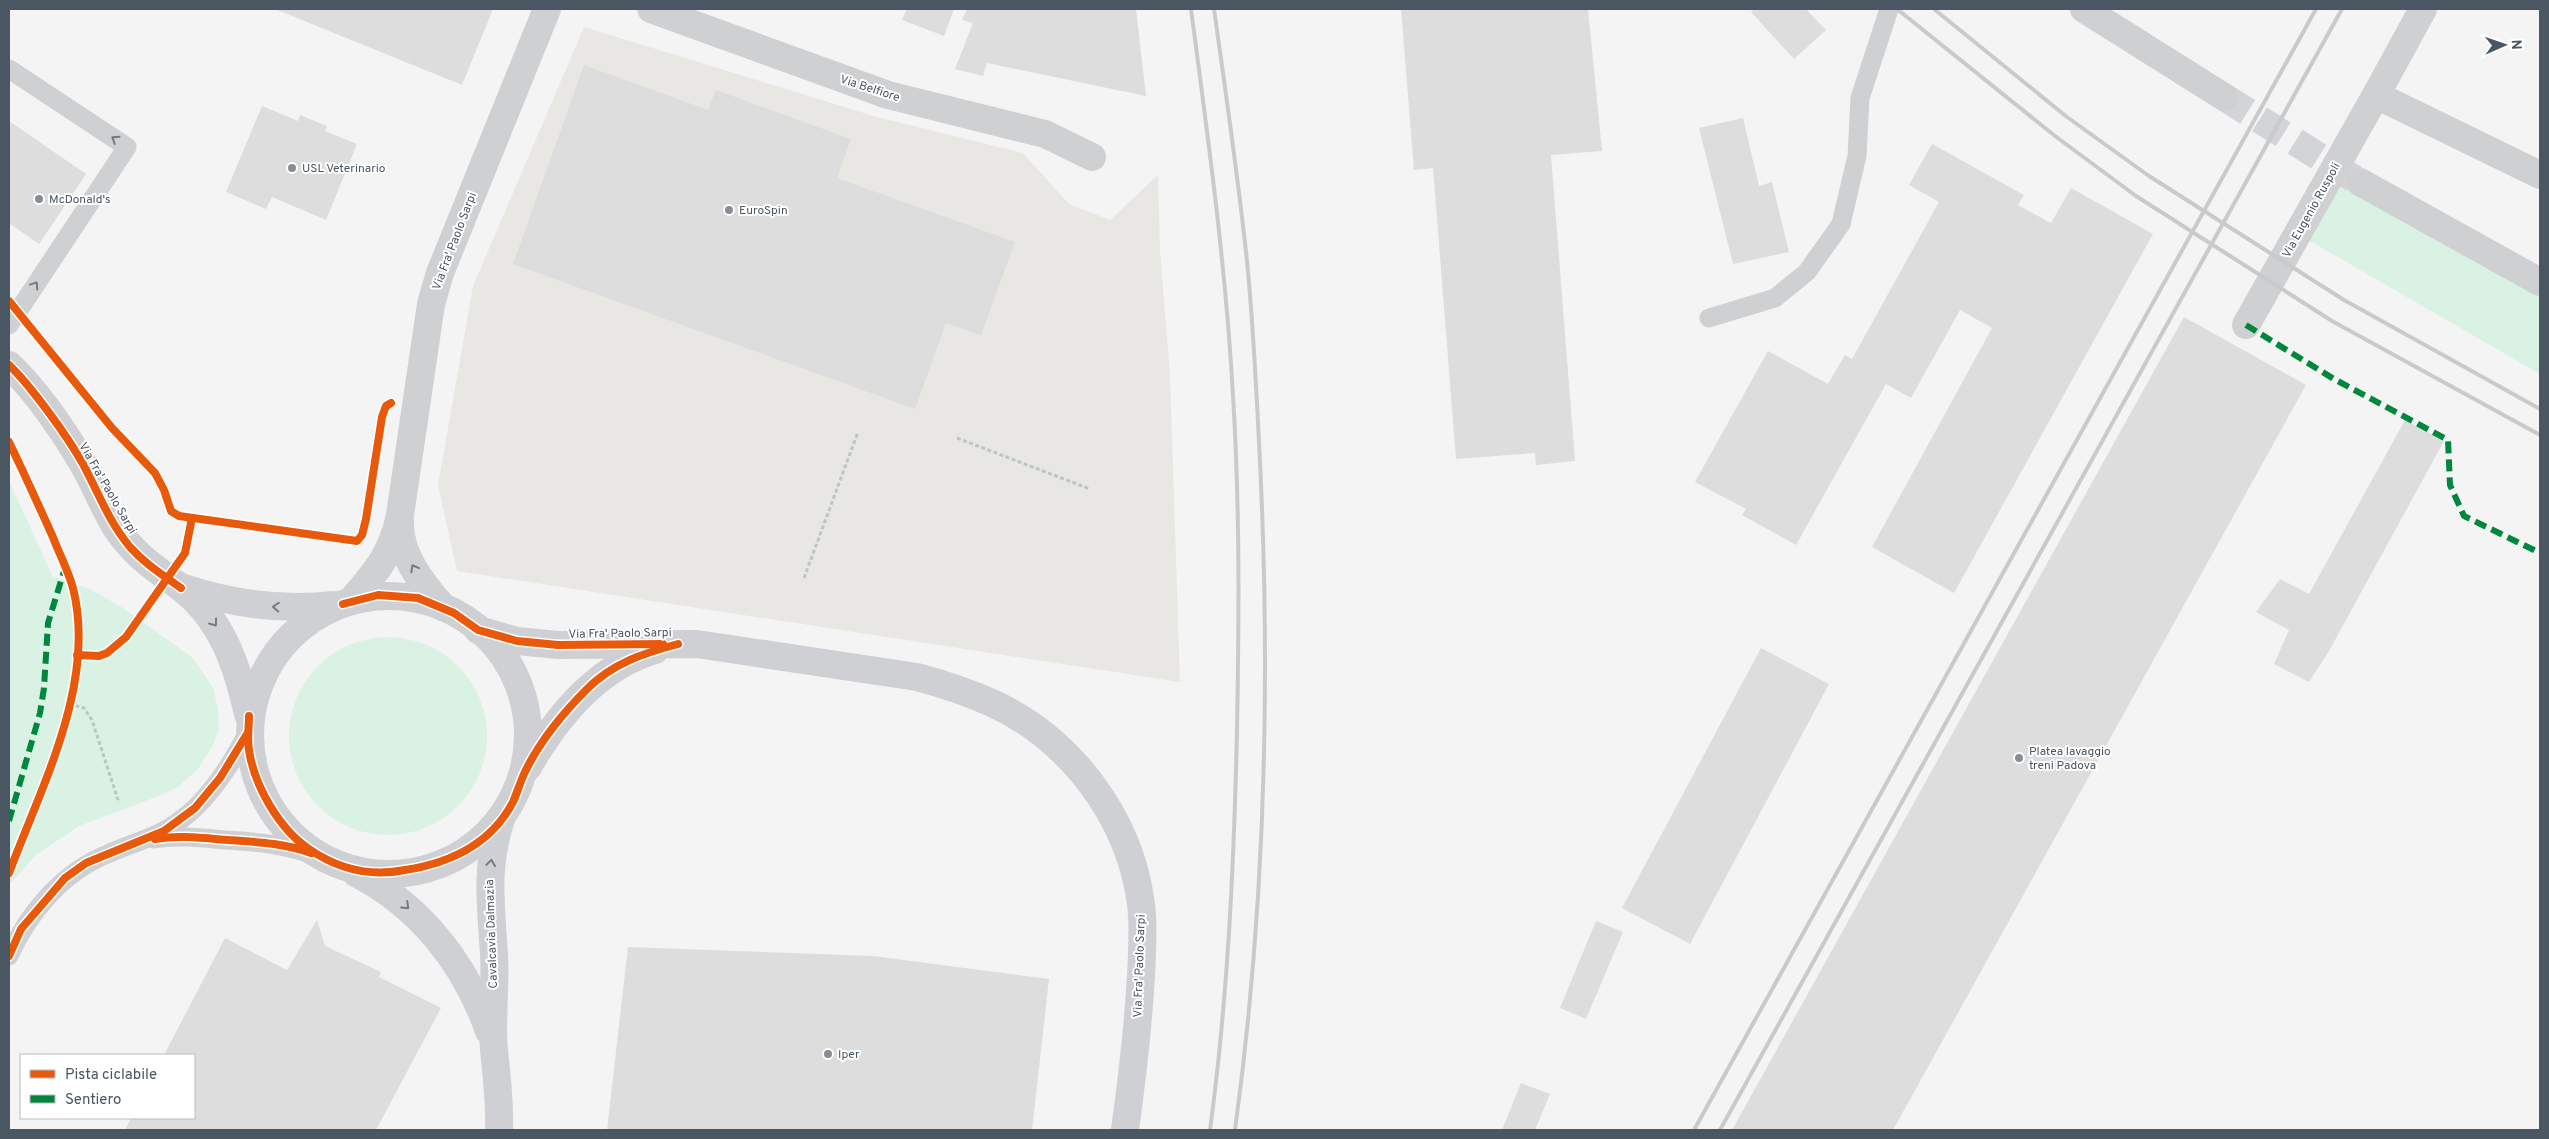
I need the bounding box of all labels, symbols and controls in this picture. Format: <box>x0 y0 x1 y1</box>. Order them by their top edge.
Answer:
north arrow <box>2479 20 2529 70</box>
text: N <box>2507 39 2524 50</box>
street label: Via Belfiore <box>838 72 902 106</box>
one-way arrow <box>111 136 121 145</box>
street label: Via Eugenio Ruspoli <box>2279 160 2345 261</box>
place label: USL Veterinario <box>302 161 386 177</box>
marker: USL Veterinario <box>286 162 298 174</box>
street label: Via Fra' Paolo Sarpi <box>429 190 481 292</box>
place label: McDonald's <box>49 192 111 208</box>
marker: McDonald's <box>33 193 45 205</box>
place label: EuroSpin <box>739 203 788 219</box>
marker: EuroSpin <box>723 204 735 216</box>
one-way arrow <box>29 281 38 290</box>
street label: Via Fra' Paolo Sarpi <box>74 440 140 537</box>
one-way arrow <box>410 565 420 574</box>
one-way arrow <box>272 601 280 612</box>
one-way arrow <box>208 617 217 627</box>
street label: Via Fra' Paolo Sarpi <box>568 625 672 643</box>
place label: Platea lavaggio treni Padova <box>2029 744 2111 774</box>
marker: Platea lavaggio treni Padova <box>2013 752 2025 764</box>
one-way arrow <box>485 858 495 867</box>
street label: Cavalcavia Dalmazia <box>482 879 502 989</box>
one-way arrow <box>400 900 409 909</box>
street label: Via Fra' Paolo Sarpi <box>1130 914 1150 1018</box>
place label: Iper <box>838 1047 860 1063</box>
marker: Iper <box>822 1048 834 1060</box>
legend <box>20 1054 195 1119</box>
text: Pista ciclabile <box>65 1066 157 1085</box>
text: Sentiero <box>65 1091 121 1110</box>

